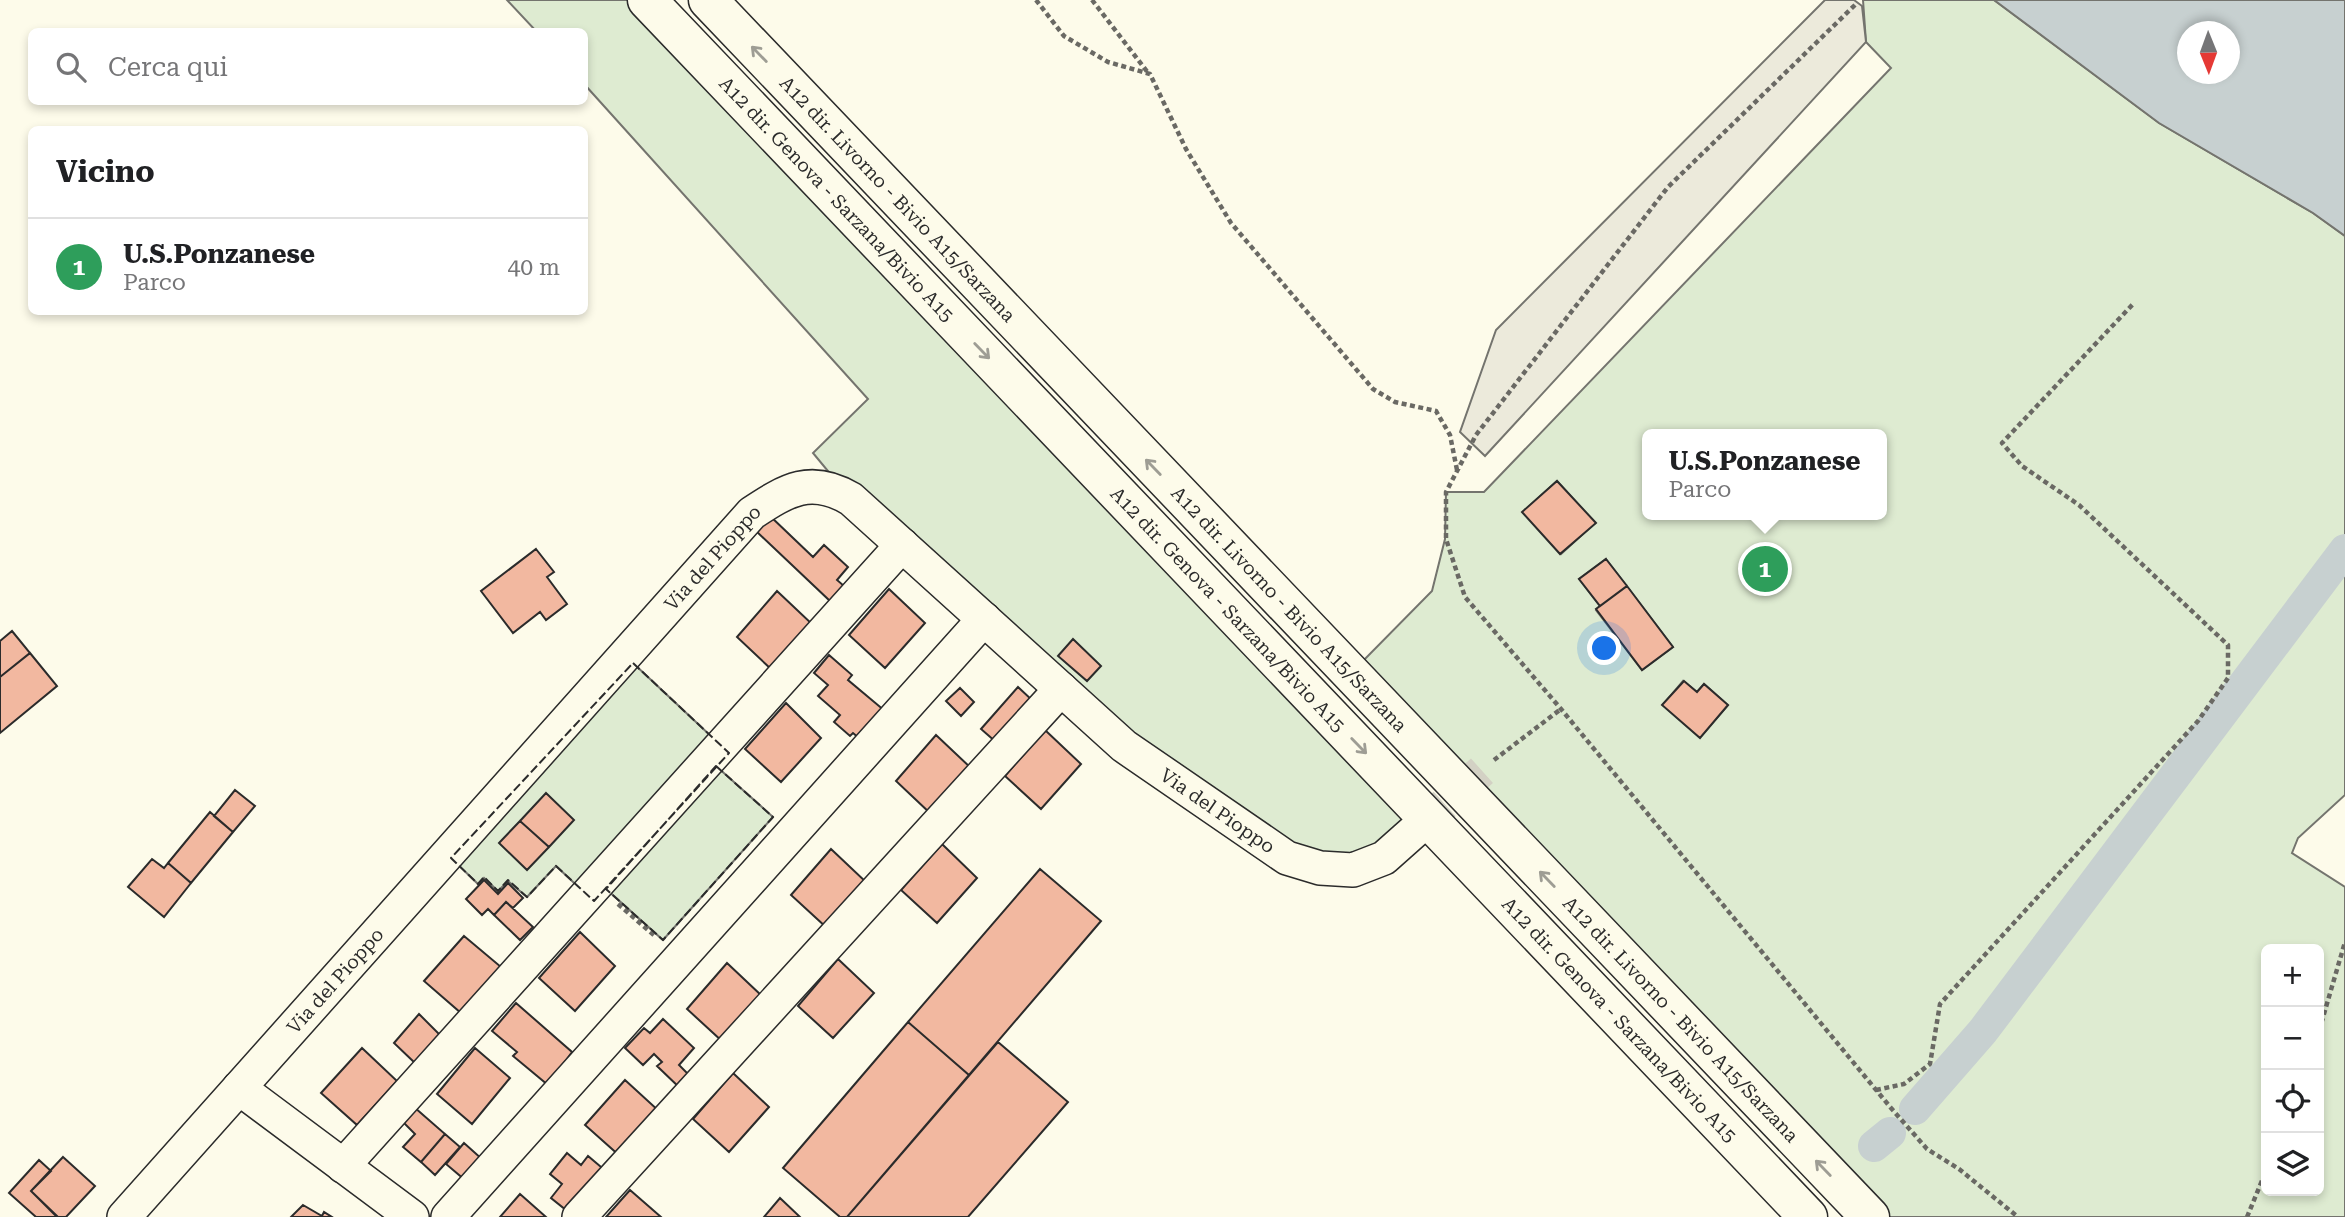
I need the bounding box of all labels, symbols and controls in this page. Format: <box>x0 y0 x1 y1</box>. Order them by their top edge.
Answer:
north arrow <box>2177 21 2240 84</box>
search box <box>28 28 588 105</box>
one-way arrow <box>751 46 768 63</box>
icon: search <box>52 48 90 86</box>
text: Cerca qui <box>108 52 228 82</box>
street label: A12 dir. Genova - Sarzana/Bivio A15 <box>714 72 959 327</box>
street label: A12 dir. Livorno - Bivio A15/Sarzana <box>775 72 1021 327</box>
text: Vicino <box>56 154 155 189</box>
text: U.S.Ponzanese <box>123 239 315 269</box>
text: 1 <box>73 254 85 281</box>
text: 40 m <box>507 254 560 281</box>
text: Parco <box>123 269 186 296</box>
one-way arrow <box>973 342 990 359</box>
popup <box>1642 429 1887 520</box>
text: U.S.Ponzanese <box>1668 446 1861 476</box>
one-way arrow <box>1145 458 1162 475</box>
text: Parco <box>1668 476 1731 503</box>
street label: A12 dir. Genova - Sarzana/Bivio A15 <box>1106 482 1350 737</box>
street label: A12 dir. Livorno - Bivio A15/Sarzana <box>1167 482 1412 737</box>
street label: Via del Pioppo <box>660 500 765 615</box>
pin: 1 <box>1742 543 1788 595</box>
your location <box>1587 631 1621 665</box>
one-way arrow <box>1350 737 1367 754</box>
street label: Via del Pioppo <box>1156 763 1279 858</box>
one-way arrow <box>1539 871 1556 888</box>
street label: A12 dir. Livorno - Bivio A15/Sarzana <box>1558 892 1804 1148</box>
street label: A12 dir. Genova - Sarzana/Bivio A15 <box>1497 893 1741 1147</box>
street label: Via del Pioppo <box>282 923 389 1038</box>
map controls <box>2261 944 2324 1196</box>
button: + <box>2261 944 2324 1007</box>
button: − <box>2261 1007 2324 1070</box>
button: locate <box>2261 1070 2324 1133</box>
button: layers <box>2261 1133 2324 1196</box>
one-way arrow <box>1814 1160 1831 1177</box>

